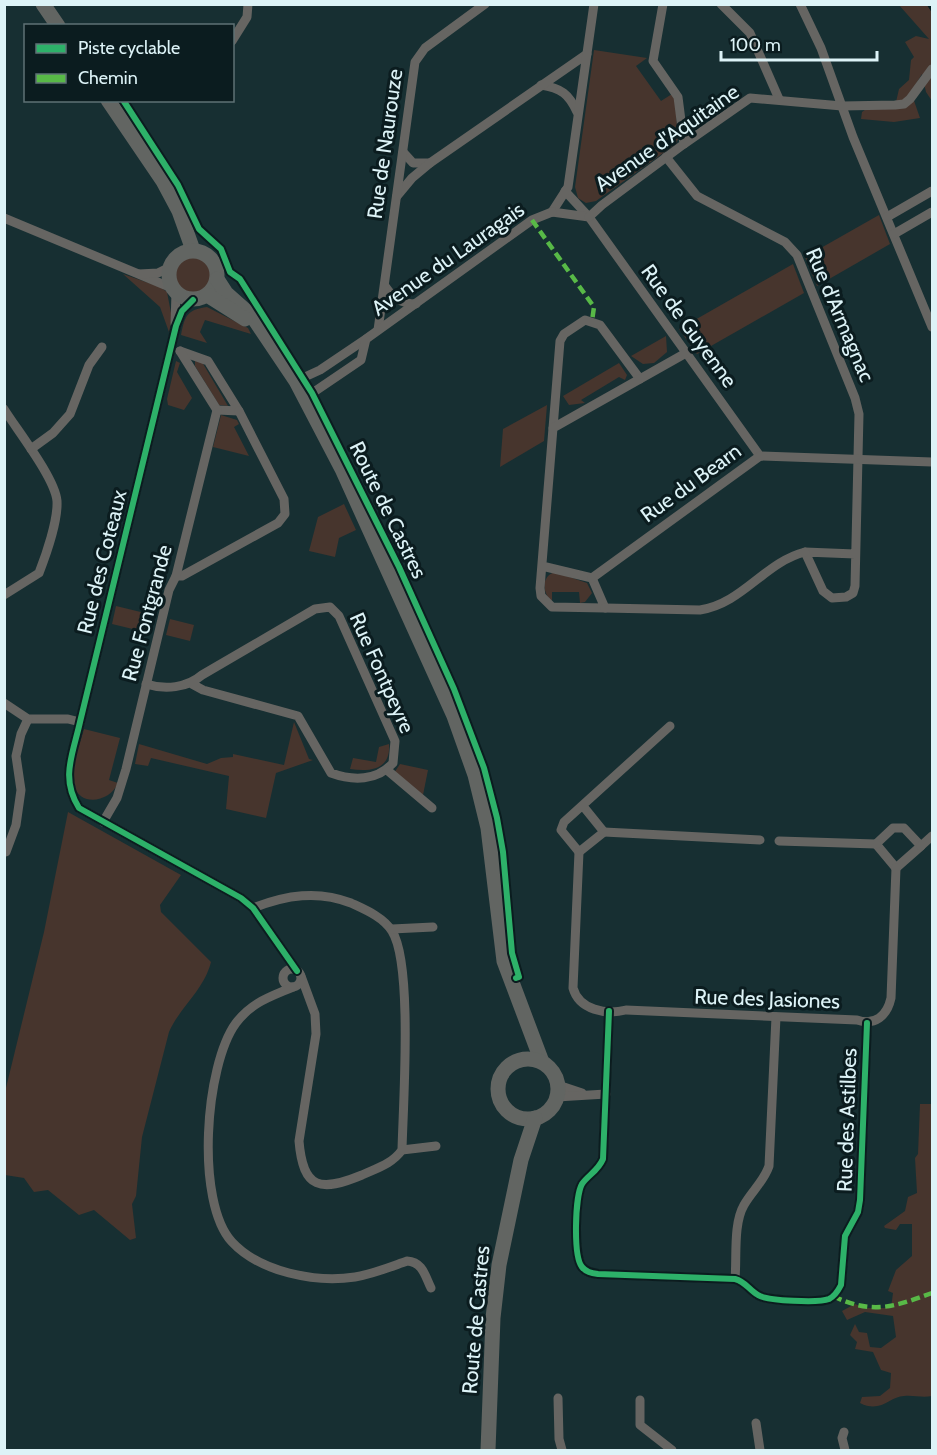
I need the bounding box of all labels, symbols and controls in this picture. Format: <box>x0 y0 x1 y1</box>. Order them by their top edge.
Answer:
legend <box>24 24 234 102</box>
scale bar <box>721 24 877 62</box>
text: 100 m <box>730 34 781 56</box>
text: Piste cyclable <box>78 37 180 59</box>
text: Chemin <box>78 67 138 89</box>
street label: Rue de Naurouze <box>362 67 407 220</box>
street label: Avenue d'Aquitaine <box>590 79 744 196</box>
street label: Avenue du Lauragais <box>367 196 529 321</box>
street label: Rue d'Armagnac <box>801 244 880 386</box>
street label: Rue de Guyenne <box>636 259 743 392</box>
street label: Route de Castres <box>345 437 432 583</box>
street label: Rue du Bearn <box>636 438 746 527</box>
street label: Rue des Coteaux <box>72 487 132 636</box>
street label: Rue Fontgrande <box>116 542 177 684</box>
street label: Rue Fontpeyre <box>345 609 420 737</box>
street label: Rue des Jasiones <box>694 983 841 1014</box>
street label: Rue des Astilbes <box>831 1047 862 1192</box>
street label: Route de Castres <box>457 1244 494 1395</box>

